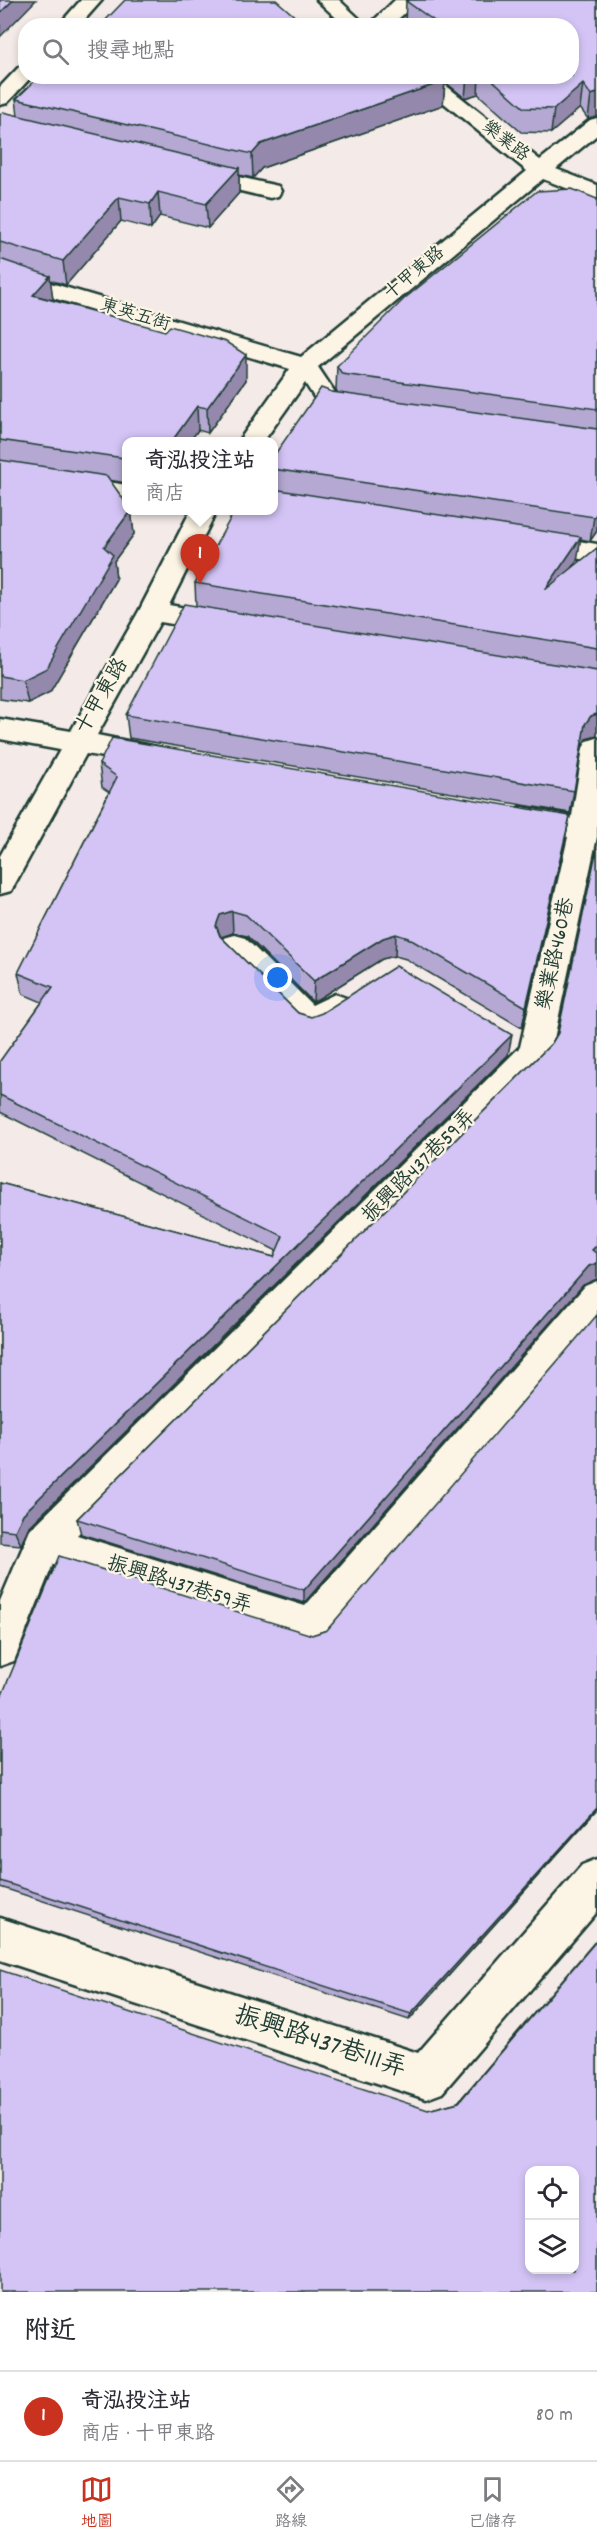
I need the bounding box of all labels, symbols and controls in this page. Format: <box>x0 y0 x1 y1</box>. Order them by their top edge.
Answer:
search box <box>18 18 579 84</box>
icon: search <box>39 35 72 68</box>
text: 搜尋地點 <box>87 37 175 68</box>
street label: 樂業路 <box>476 116 534 168</box>
street label: 十甲東路 <box>379 241 451 307</box>
street label: 東英五街 <box>97 294 173 338</box>
popup <box>122 437 278 515</box>
text: 奇泓投注站 <box>145 447 255 478</box>
text: 商店 <box>145 481 185 509</box>
pin: 1 <box>180 534 220 584</box>
street label: 十甲東路 <box>69 653 137 741</box>
street label: 樂業路460巷 <box>530 895 584 1013</box>
your location <box>263 963 292 992</box>
street label: 振興路437巷59弄 <box>356 1103 484 1231</box>
street label: 振興路437巷59弄 <box>103 1550 255 1622</box>
street label: 振興路437巷111弄 <box>229 1998 411 2088</box>
map controls <box>525 2166 579 2274</box>
button: locate <box>525 2166 579 2220</box>
button: layers <box>525 2220 579 2274</box>
text: 附近 <box>24 2314 76 2351</box>
text: 奇泓投注站 <box>81 2387 191 2418</box>
text: 1 <box>41 2402 46 2430</box>
text: 80 m <box>536 2402 573 2430</box>
text: 商店 · 十甲東路 <box>81 2421 215 2449</box>
tab: 地圖 <box>80 2473 113 2534</box>
tab: 路線 <box>274 2473 307 2534</box>
tab: 已儲存 <box>468 2473 516 2534</box>

